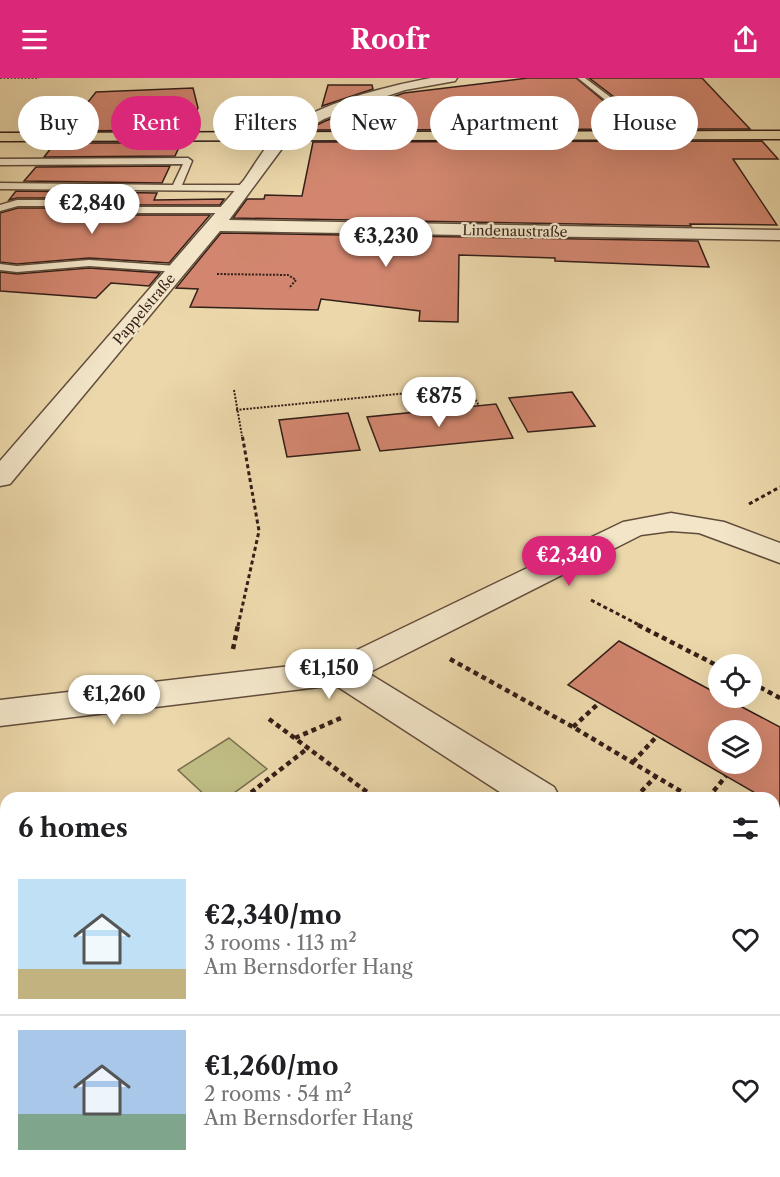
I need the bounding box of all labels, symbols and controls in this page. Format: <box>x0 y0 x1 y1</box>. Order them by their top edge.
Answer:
icon: menu <box>18 23 51 56</box>
text: Roofr <box>350 23 430 56</box>
icon: share <box>729 23 762 56</box>
chip: Buy <box>18 96 99 150</box>
chip: Rent <box>111 96 201 150</box>
chip: Filters <box>213 96 318 150</box>
chip: New <box>330 96 418 150</box>
chip: Apartment <box>430 96 579 150</box>
chip: House <box>591 96 698 150</box>
pin: €2,840 <box>43 184 141 235</box>
text: €2,840 <box>59 191 125 215</box>
pin: €3,230 <box>337 217 435 268</box>
street label: Lindenaustraße <box>462 221 568 241</box>
text: €3,230 <box>353 224 419 248</box>
street label: Pappelstraße <box>109 270 179 348</box>
pin: €875 <box>403 377 475 428</box>
text: €875 <box>416 384 462 408</box>
pin: €2,340 <box>520 536 618 587</box>
text: €2,340 <box>536 543 602 567</box>
pin: €1,150 <box>280 649 378 700</box>
map controls <box>708 654 762 774</box>
button: locate <box>708 654 762 708</box>
text: €1,150 <box>299 656 359 680</box>
pin: €1,260 <box>65 675 163 726</box>
text: €1,260 <box>82 682 146 706</box>
button: layers <box>708 720 762 774</box>
text: 6 homes <box>18 812 128 844</box>
icon: filters <box>729 812 762 845</box>
text: €2,340/mo <box>204 899 341 931</box>
icon: home <box>66 903 138 975</box>
icon: heart <box>729 923 762 956</box>
text: 3 rooms · 113 m² <box>204 931 357 955</box>
text: Am Bernsdorfer Hang <box>204 955 413 979</box>
text: €1,260/mo <box>204 1050 339 1082</box>
icon: home <box>66 1054 138 1126</box>
icon: heart <box>729 1074 762 1107</box>
text: 2 rooms · 54 m² <box>204 1082 352 1106</box>
text: Am Bernsdorfer Hang <box>204 1106 413 1130</box>

